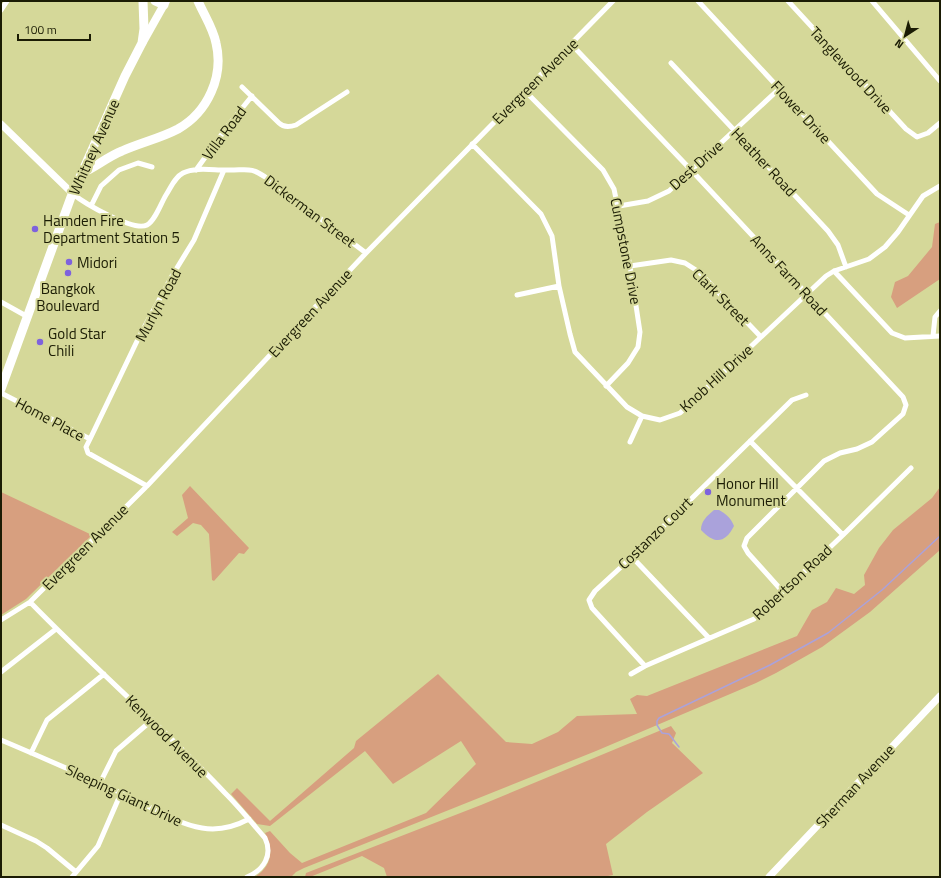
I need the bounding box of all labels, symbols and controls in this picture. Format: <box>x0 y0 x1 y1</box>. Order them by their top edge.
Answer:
scale bar <box>18 16 90 42</box>
north arrow <box>885 16 925 56</box>
text: 100 m <box>24 20 57 39</box>
street label: Tanglewood Drive <box>804 21 898 119</box>
street label: Evergreen Avenue <box>487 33 583 129</box>
text: N <box>891 35 907 53</box>
street label: Flower Drive <box>766 75 836 149</box>
street label: Whitney Avenue <box>63 95 125 199</box>
street label: Villa Road <box>196 101 252 165</box>
street label: Heather Road <box>726 122 802 202</box>
street label: Dest Drive <box>664 135 728 195</box>
street label: Dickerman Street <box>259 169 361 254</box>
street label: Cumpstone Drive <box>604 196 648 306</box>
place label: Hamden Fire Department Station 5 <box>43 209 180 249</box>
marker: Hamden Fire Department Station 5 <box>30 224 40 234</box>
street label: Anns Farm Road <box>745 229 833 321</box>
place label: Midori <box>77 251 117 274</box>
marker: Midori <box>64 257 74 267</box>
street label: Evergreen Avenue <box>263 263 357 363</box>
street label: Clark Street <box>687 263 756 332</box>
street label: Murlyn Road <box>129 264 187 346</box>
marker: Bangkok Boulevard <box>63 268 73 278</box>
place label: Bangkok Boulevard <box>36 277 100 317</box>
place label: Gold Star Chili <box>48 322 106 362</box>
marker: Gold Star Chili <box>35 337 45 347</box>
street label: Knob Hill Drive <box>674 339 758 417</box>
street label: Home Place <box>11 391 89 447</box>
place label: Honor Hill Monument <box>716 472 787 512</box>
marker: Honor Hill Monument <box>703 487 713 497</box>
street label: Costanzo Court <box>612 491 698 575</box>
street label: Evergreen Avenue <box>37 499 133 595</box>
street label: Robertson Road <box>747 539 837 625</box>
street label: Kenwood Avenue <box>120 689 214 783</box>
street label: Sherman Avenue <box>810 739 900 833</box>
street label: Sleeping Giant Drive <box>62 758 186 832</box>

